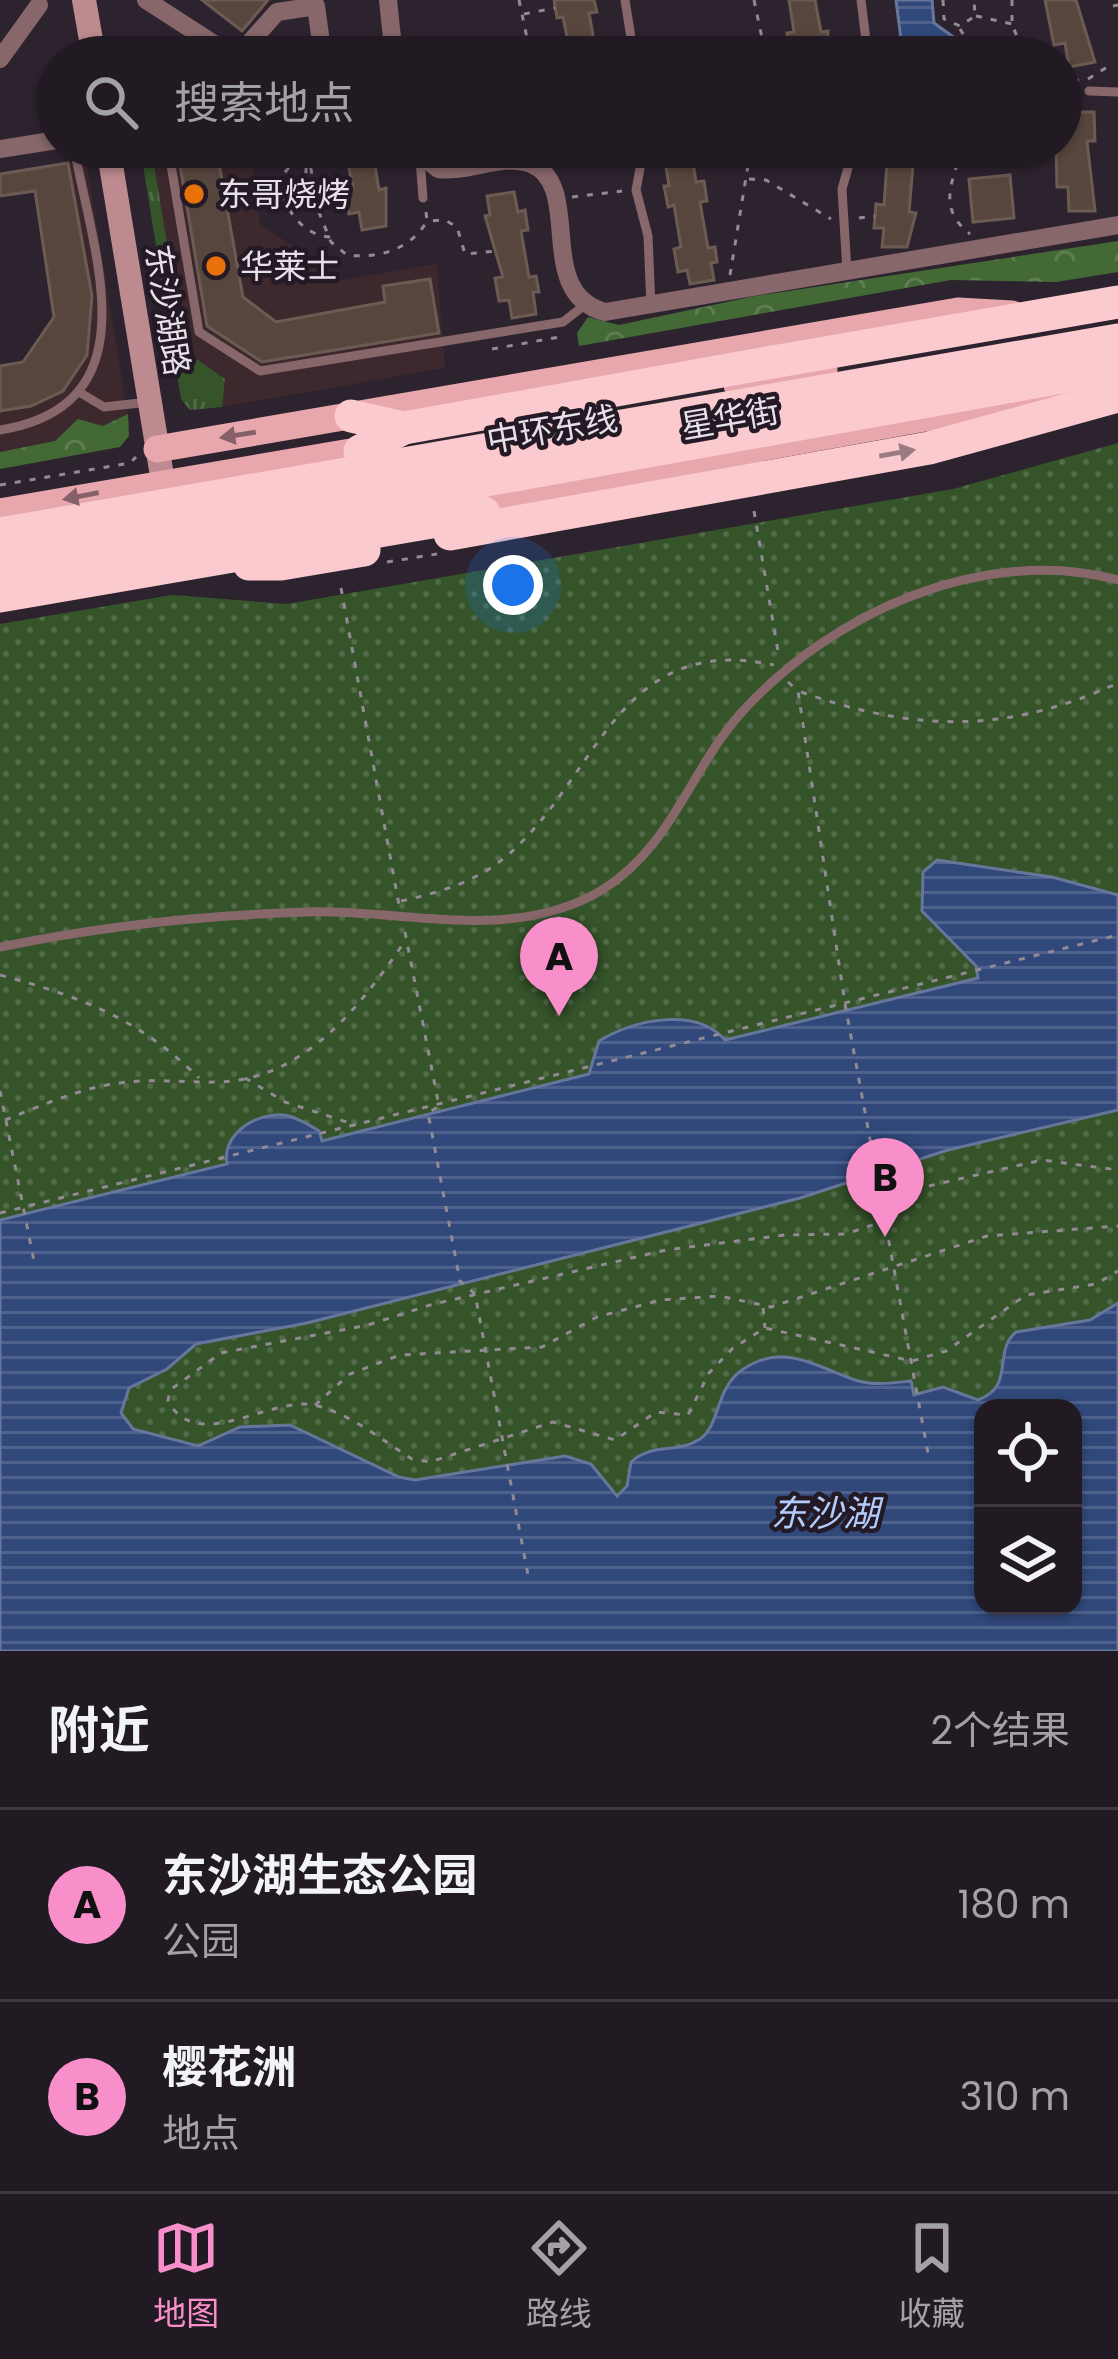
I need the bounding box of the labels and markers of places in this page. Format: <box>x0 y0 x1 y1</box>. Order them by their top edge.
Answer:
place label: 东哥烧烤 <box>218 171 350 218</box>
marker: 东哥烧烤 <box>181 181 207 207</box>
place label: 华莱士 <box>240 243 339 290</box>
marker: 华莱士 <box>203 253 229 279</box>
pin: A <box>520 917 598 1016</box>
pin: B <box>846 1138 924 1237</box>

